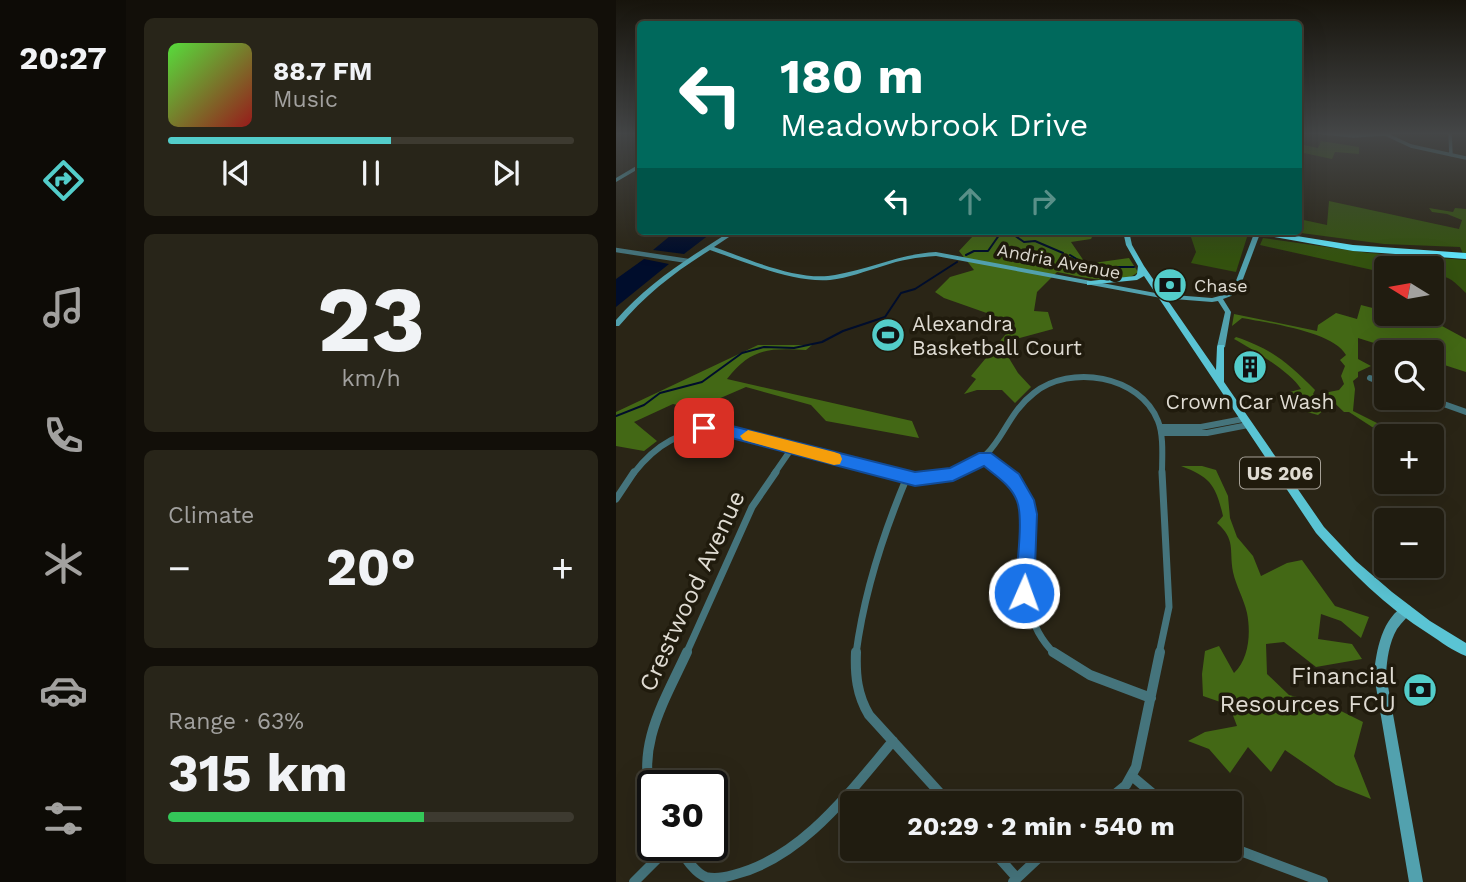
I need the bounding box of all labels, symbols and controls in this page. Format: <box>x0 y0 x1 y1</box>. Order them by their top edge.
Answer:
text: 20:27 <box>19 39 107 77</box>
text: 180 m <box>780 47 924 105</box>
icon: left <box>665 49 756 140</box>
text: 88.7 FM <box>273 56 372 86</box>
text: Music <box>273 86 338 113</box>
text: Meadowbrook Drive <box>780 106 1088 144</box>
icon: previous <box>217 154 255 192</box>
icon: pause <box>352 154 390 192</box>
icon: next <box>487 154 525 192</box>
icon: directions <box>39 156 88 205</box>
icon: left <box>878 182 916 220</box>
icon: ahead <box>951 182 989 220</box>
icon: right <box>1024 182 1062 220</box>
street label: Andria Avenue <box>995 239 1123 283</box>
north arrow <box>1374 256 1444 326</box>
map controls <box>1374 256 1444 578</box>
text: 23 <box>317 266 425 373</box>
bank icon: Chase <box>1151 266 1189 304</box>
place label: Chase <box>1194 275 1248 296</box>
icon: music <box>39 283 88 332</box>
place label: Alexandra Basketball Court <box>912 311 1082 360</box>
sports icon: Alexandra Basketball Court <box>869 316 907 354</box>
button: search <box>1374 340 1444 410</box>
building icon: Crown Car Wash <box>1231 348 1269 386</box>
text: km/h <box>341 365 401 392</box>
place label: Crown Car Wash <box>1166 389 1334 414</box>
pin <box>674 398 734 458</box>
icon: arrive <box>685 409 723 447</box>
icon: phone <box>39 411 88 460</box>
button: + <box>1374 424 1444 494</box>
road number: US 206 <box>1240 458 1320 488</box>
street label: Crestwood Avenue <box>633 486 751 696</box>
text: Climate <box>168 502 254 529</box>
button: − <box>1374 508 1444 578</box>
text: 20° <box>326 537 416 598</box>
icon: climate <box>39 539 88 588</box>
text: − <box>168 546 191 590</box>
text: + <box>551 546 574 590</box>
position arrow <box>987 556 1061 630</box>
place label: Financial Resources FCU <box>1219 662 1397 718</box>
icon: car <box>39 666 88 715</box>
bank icon: Financial Resources FCU <box>1401 671 1439 709</box>
text: Range · 63% <box>168 708 304 735</box>
text: 315 km <box>168 743 348 804</box>
speed limit sign: 30 <box>637 770 728 861</box>
icon: filters <box>39 794 88 843</box>
text: 20:29 · 2 min · 540 m <box>907 811 1175 841</box>

